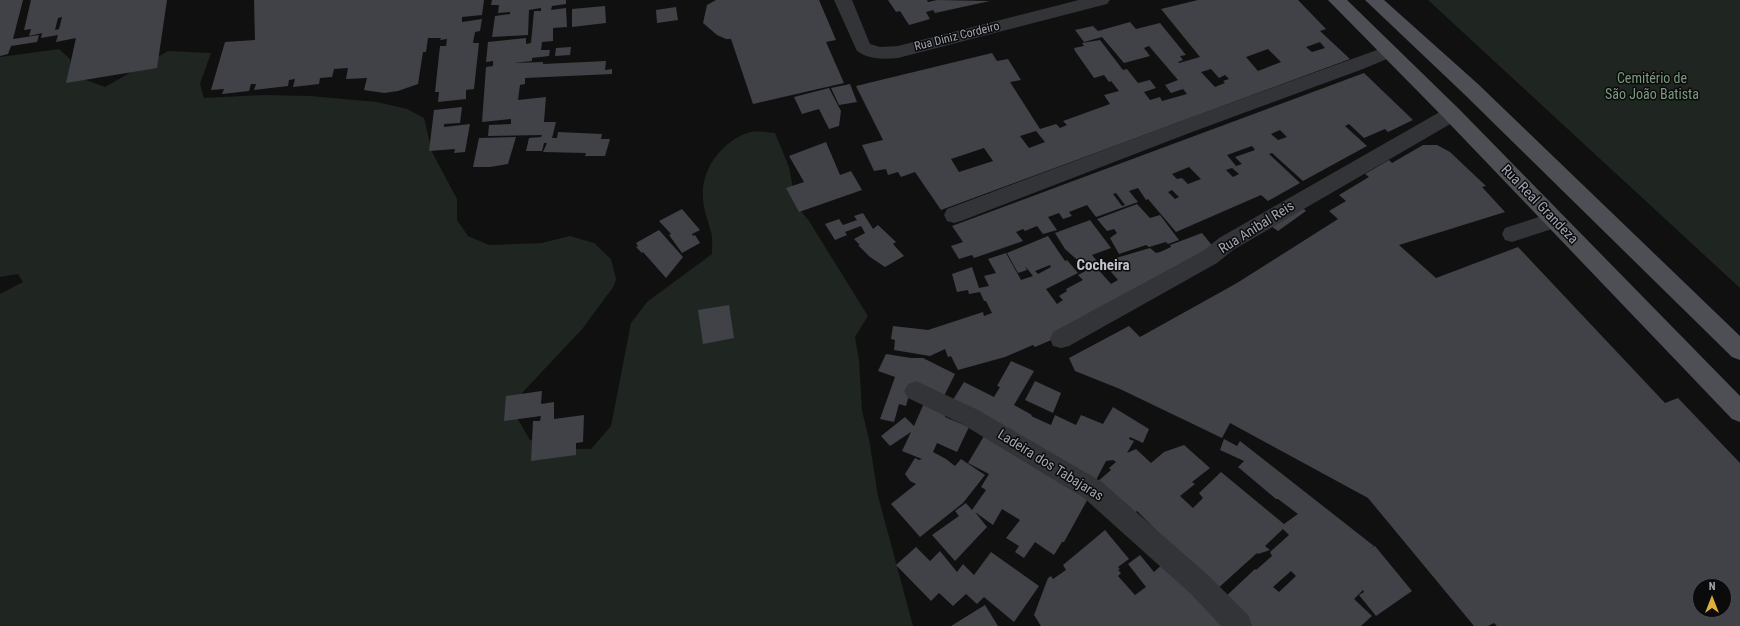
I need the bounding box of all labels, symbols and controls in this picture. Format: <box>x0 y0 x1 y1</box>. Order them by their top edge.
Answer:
street label: Rua Diniz Cordeiro <box>913 19 1001 55</box>
park label: Cemitério de São João Batista <box>1605 71 1699 104</box>
street label: Rua Real Grandeza <box>1497 162 1581 248</box>
street label: Rua Anibal Reis <box>1216 198 1298 258</box>
district label: Cocheira <box>1076 257 1130 275</box>
street label: Ladeira dos Tabajaras <box>994 427 1106 505</box>
north arrow <box>1692 578 1732 618</box>
text: N <box>1709 580 1715 593</box>

